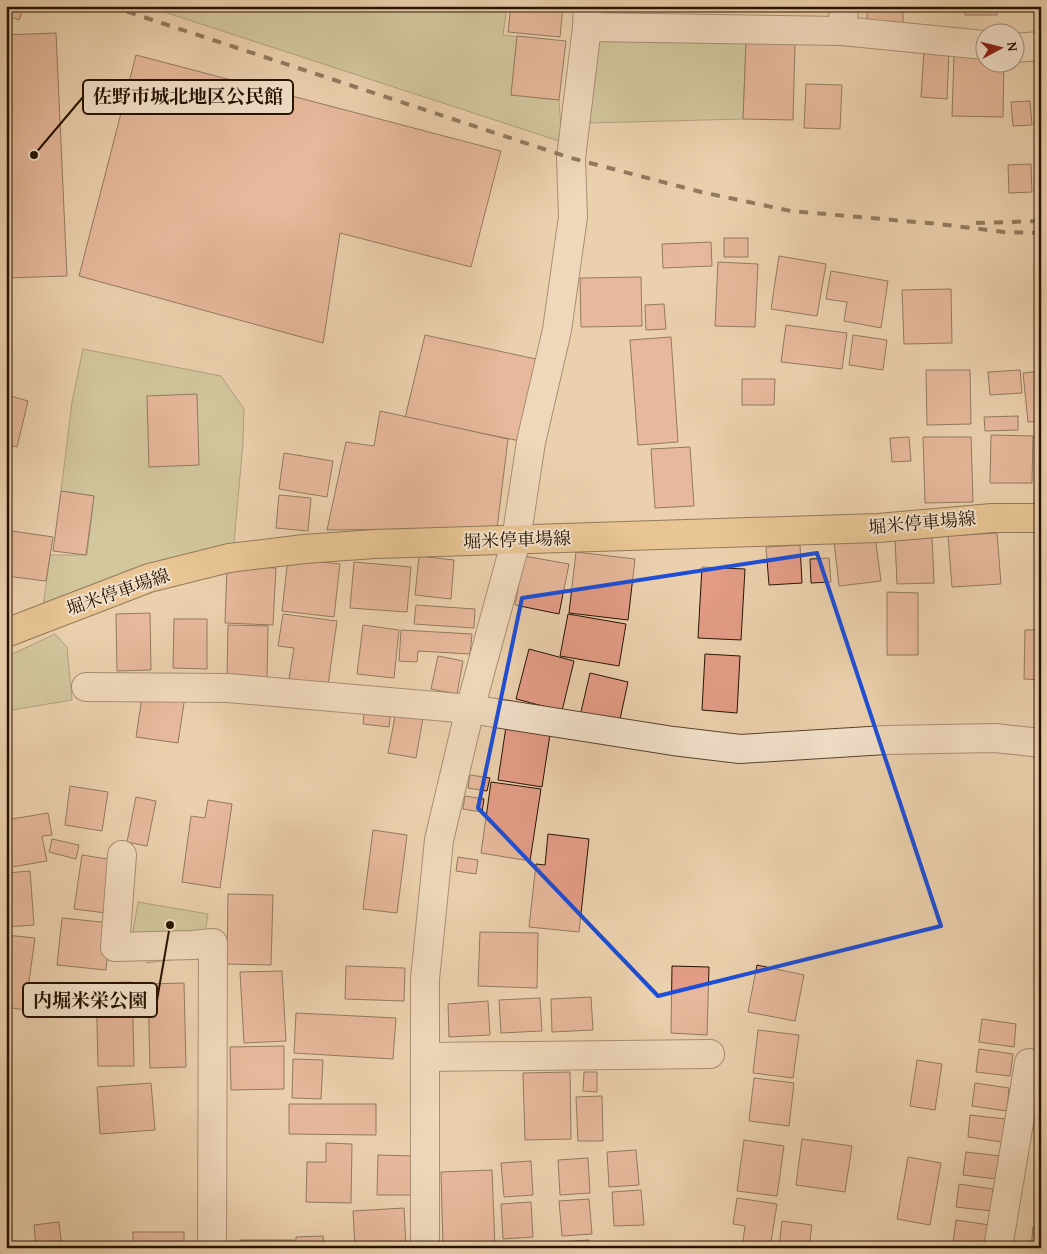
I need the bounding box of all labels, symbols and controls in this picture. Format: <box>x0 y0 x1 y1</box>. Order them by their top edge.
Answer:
north arrow <box>974 22 1024 72</box>
text: N <box>1002 41 1023 53</box>
callout: 佐野市城北地区公民館 <box>83 80 293 114</box>
text: 佐野市城北地区公民館 <box>93 82 283 110</box>
street label: 堀米停車場線 <box>867 504 977 541</box>
street label: 堀米停車場線 <box>463 524 571 555</box>
street label: 堀米停車場線 <box>62 561 173 622</box>
callout: 内堀米栄公園 <box>23 983 157 1017</box>
text: 内堀米栄公園 <box>33 986 147 1014</box>

